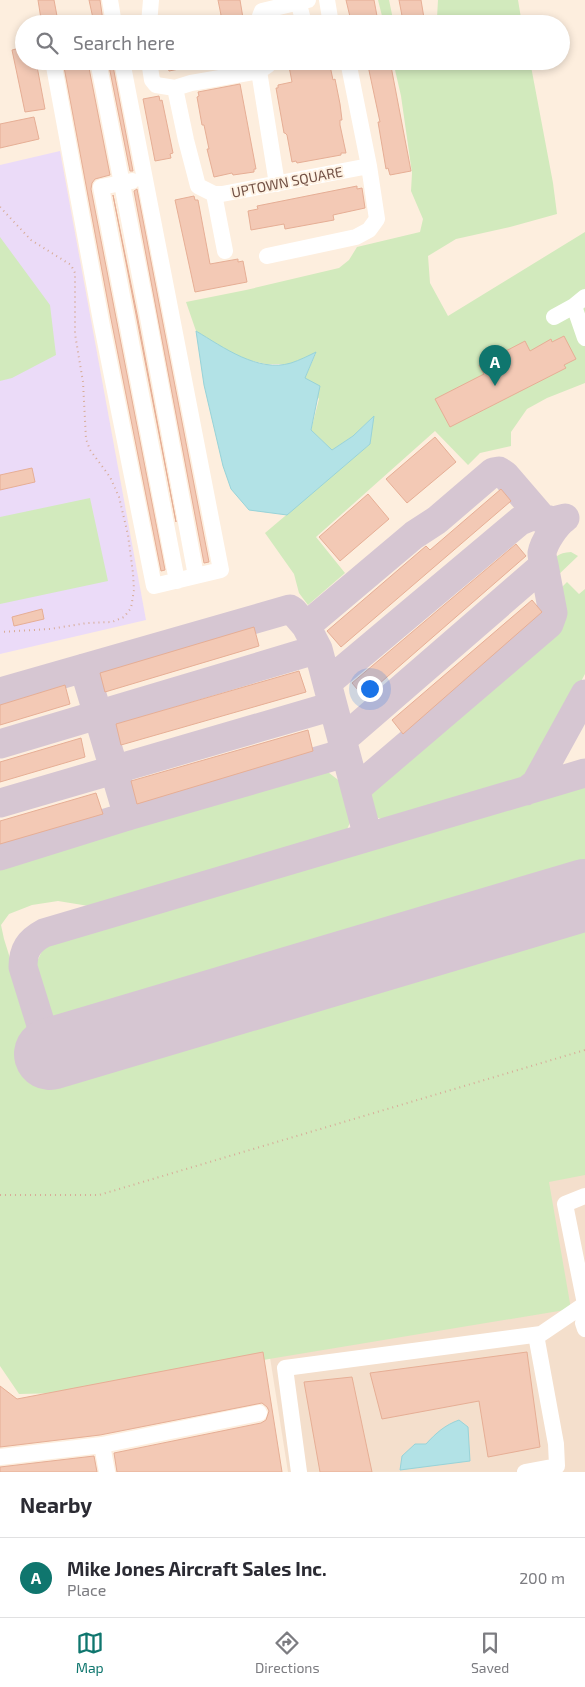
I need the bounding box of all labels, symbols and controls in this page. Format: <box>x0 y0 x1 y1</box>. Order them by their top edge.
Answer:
search box <box>15 15 570 70</box>
icon: search <box>33 29 61 57</box>
text: Search here <box>73 31 175 54</box>
street label: UPTOWN SQUARE <box>230 162 344 201</box>
pin: A <box>479 345 511 386</box>
your location <box>357 676 383 702</box>
text: Nearby <box>20 1492 92 1517</box>
text: Mike Jones Aircraft Sales Inc. <box>67 1557 327 1580</box>
text: A <box>31 1568 41 1587</box>
text: 200 m <box>519 1568 565 1587</box>
text: Place <box>67 1580 106 1599</box>
tab: Map <box>76 1629 104 1676</box>
tab: Directions <box>255 1629 320 1676</box>
tab: Saved <box>471 1629 509 1676</box>

